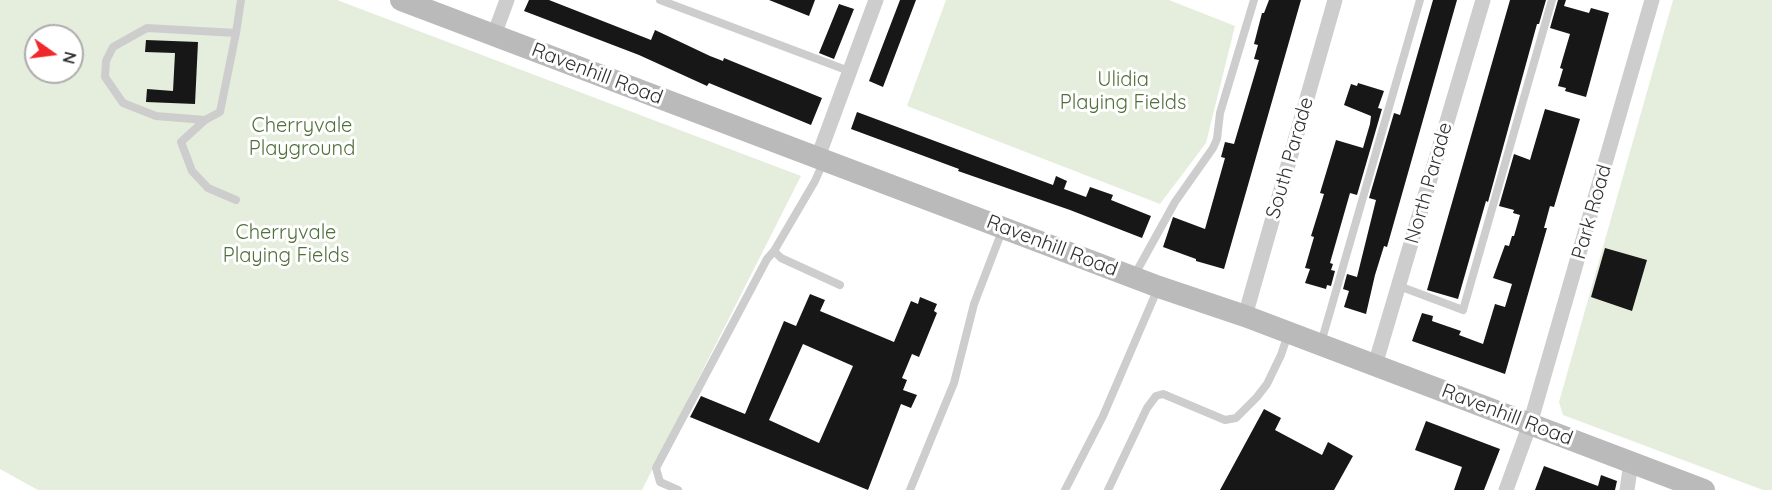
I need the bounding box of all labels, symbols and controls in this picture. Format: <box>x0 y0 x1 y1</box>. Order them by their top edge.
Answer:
north arrow <box>24 24 84 84</box>
street label: Ravenhill Road <box>528 38 666 110</box>
text: N <box>58 50 81 66</box>
park label: Ulidia Playing Fields <box>1060 68 1186 115</box>
street label: South Parade <box>1261 94 1319 222</box>
park label: Cherryvale Playground <box>249 114 355 161</box>
street label: North Parade <box>1400 120 1458 246</box>
street label: Park Road <box>1567 162 1617 262</box>
street label: Ravenhill Road <box>983 210 1121 282</box>
park label: Cherryvale Playing Fields <box>223 221 349 268</box>
street label: Ravenhill Road <box>1438 379 1576 451</box>

